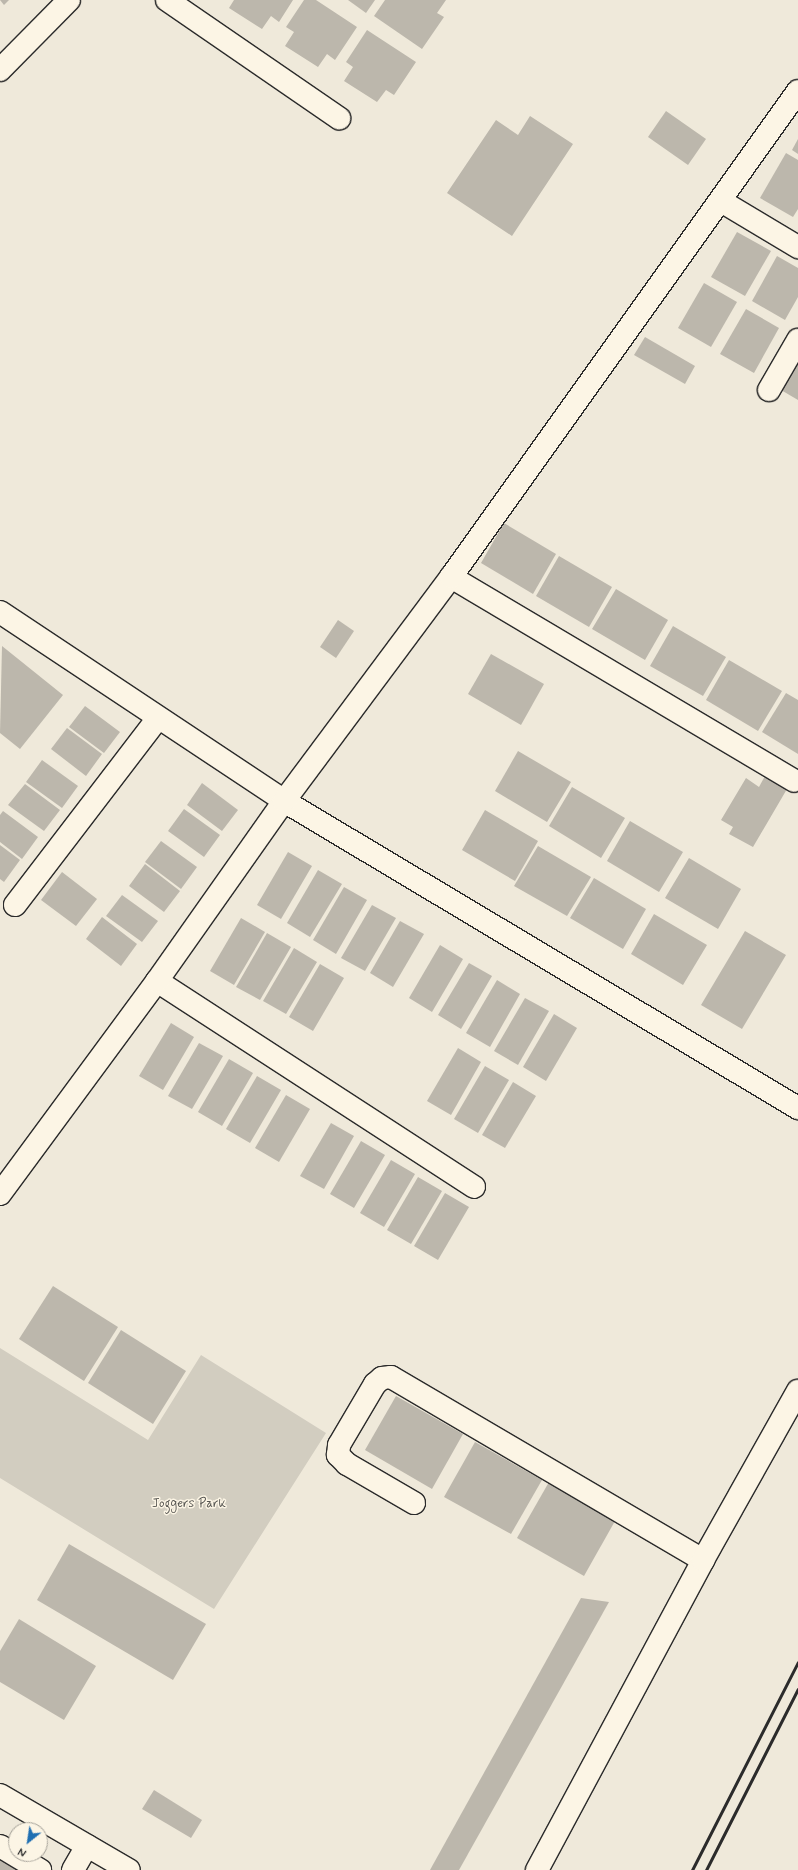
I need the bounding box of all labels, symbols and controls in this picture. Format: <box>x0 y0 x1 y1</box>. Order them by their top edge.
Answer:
park label: Joggers Park <box>153 1496 225 1512</box>
north arrow <box>8 1822 48 1862</box>
text: N <box>16 1844 29 1859</box>

